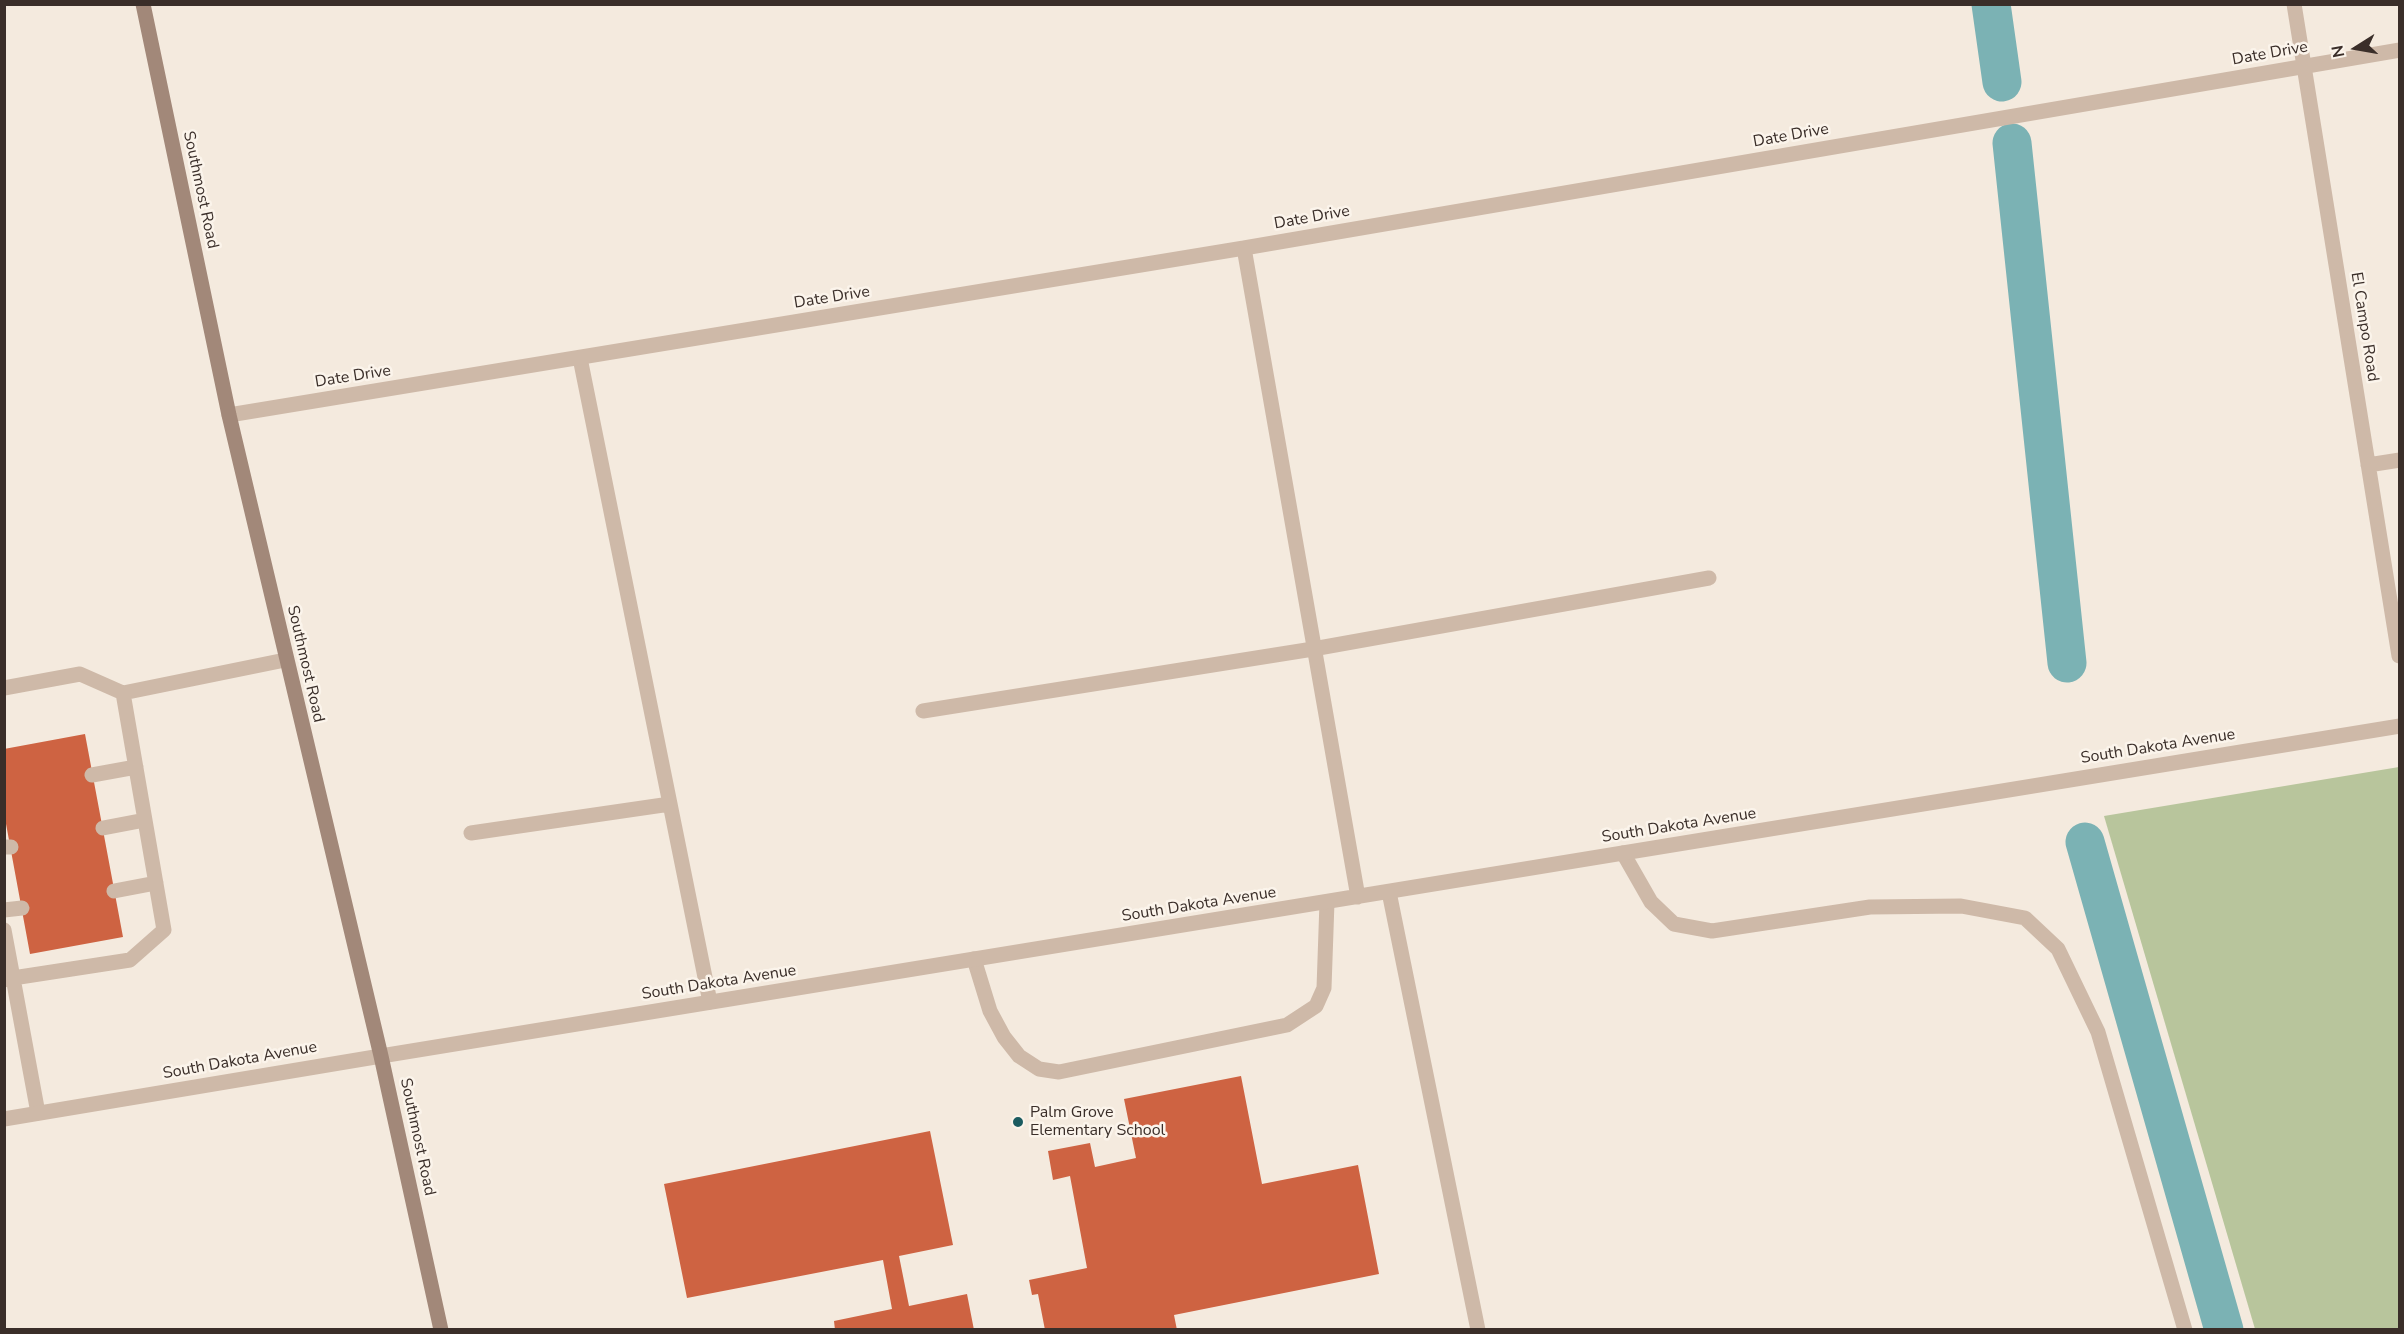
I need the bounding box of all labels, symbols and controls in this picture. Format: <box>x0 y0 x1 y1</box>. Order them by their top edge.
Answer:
north arrow <box>2326 18 2386 78</box>
street label: Date Drive <box>2231 38 2309 70</box>
text: N <box>2326 43 2350 59</box>
street label: Date Drive <box>1752 120 1830 152</box>
street label: Southmost Road <box>178 130 222 250</box>
street label: Date Drive <box>1273 202 1351 234</box>
street label: El Campo Road <box>2346 271 2382 383</box>
street label: Date Drive <box>793 283 871 313</box>
street label: Date Drive <box>314 362 392 392</box>
street label: Southmost Road <box>282 604 328 724</box>
street label: South Dakota Avenue <box>2079 725 2237 769</box>
street label: South Dakota Avenue <box>1600 804 1758 848</box>
street label: South Dakota Avenue <box>1120 883 1278 927</box>
street label: South Dakota Avenue <box>640 961 798 1005</box>
street label: South Dakota Avenue <box>161 1038 319 1084</box>
street label: Southmost Road <box>395 1077 439 1197</box>
place label: Palm Grove Elementary School <box>1030 1103 1165 1141</box>
marker: Palm Grove Elementary School <box>1011 1115 1025 1129</box>

